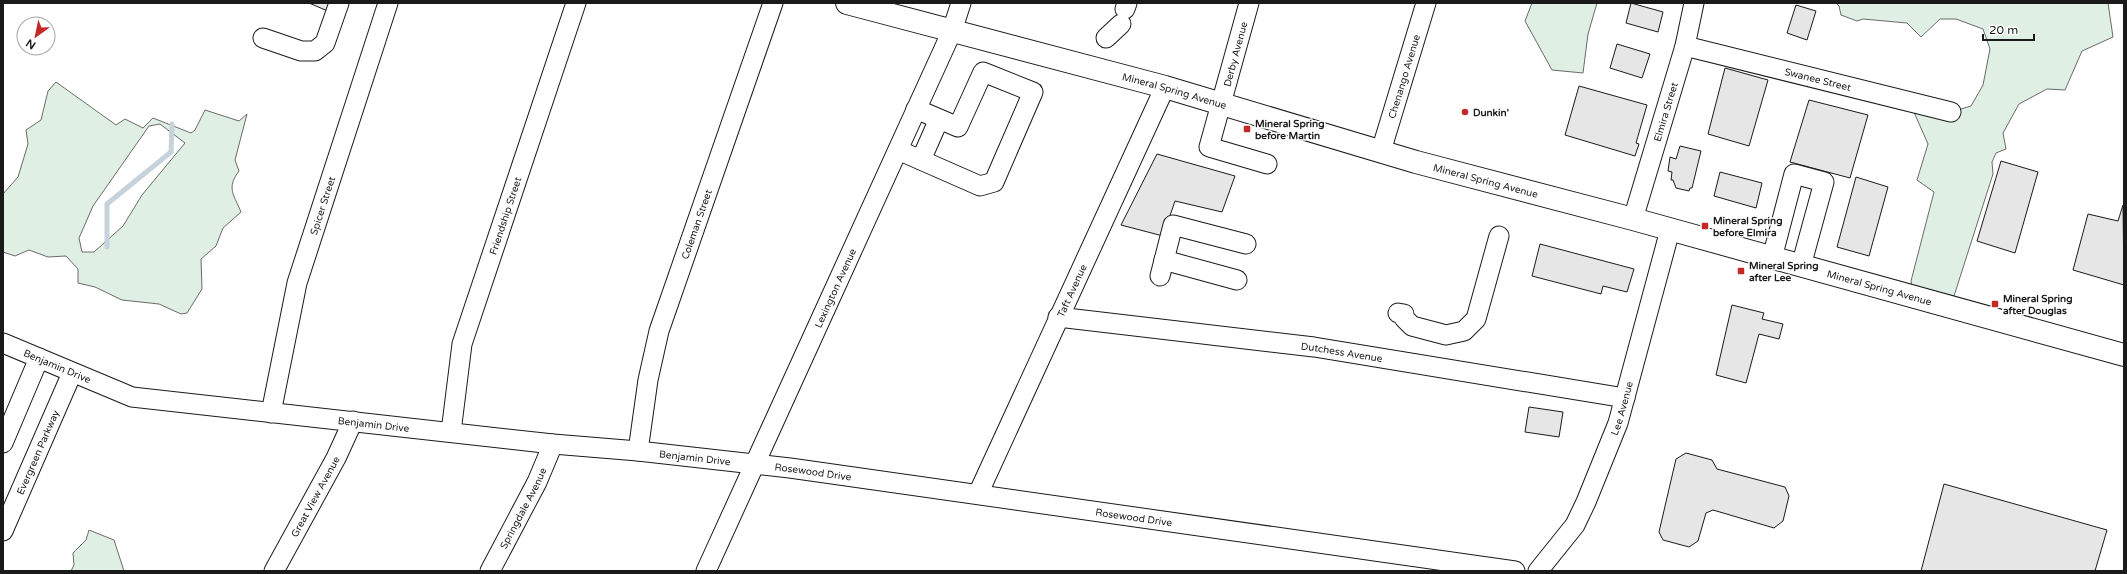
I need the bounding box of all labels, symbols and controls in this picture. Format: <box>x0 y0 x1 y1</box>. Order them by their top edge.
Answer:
north arrow <box>16 16 56 56</box>
scale bar <box>1983 16 2034 42</box>
street label: Derby Avenue <box>1222 20 1250 88</box>
text: 20 m <box>1989 23 2018 37</box>
street label: Chenango Avenue <box>1386 33 1423 120</box>
text: N <box>24 36 38 52</box>
street label: Swanee Street <box>1783 66 1852 94</box>
street label: Mineral Spring Avenue <box>1121 71 1228 112</box>
street label: Elmira Street <box>1652 81 1681 143</box>
marker: Dunkin' <box>1460 107 1470 117</box>
place label: Dunkin' <box>1473 107 1509 119</box>
place label: Mineral Spring before Martin <box>1255 118 1324 142</box>
marker: Mineral Spring before Martin <box>1242 124 1252 134</box>
street label: Mineral Spring Avenue <box>1432 162 1540 201</box>
street label: Spicer Street <box>308 175 338 237</box>
street label: Friendship Street <box>487 175 524 256</box>
street label: Coleman Street <box>679 188 715 261</box>
place label: Mineral Spring before Elmira <box>1713 215 1782 239</box>
marker: Mineral Spring before Elmira <box>1700 221 1710 231</box>
street label: Lexington Avenue <box>813 246 859 330</box>
place label: Mineral Spring after Lee <box>1749 260 1818 284</box>
street label: Taft Avenue <box>1055 262 1090 319</box>
marker: Mineral Spring after Lee <box>1736 266 1746 276</box>
street label: Mineral Spring Avenue <box>1826 268 1933 309</box>
place label: Mineral Spring after Douglas <box>2003 293 2072 317</box>
marker: Mineral Spring after Douglas <box>1990 299 2000 309</box>
street label: Dutchess Avenue <box>1300 341 1384 365</box>
street label: Benjamin Drive <box>22 347 93 386</box>
street label: Lee Avenue <box>1609 380 1636 437</box>
street label: Evergreen Parkway <box>15 408 62 497</box>
street label: Benjamin Drive <box>337 415 410 435</box>
street label: Benjamin Drive <box>658 448 732 468</box>
street label: Great View Avenue <box>289 454 343 539</box>
street label: Rosewood Drive <box>774 461 852 484</box>
street label: Springdale Avenue <box>498 466 549 551</box>
street label: Rosewood Drive <box>1095 506 1173 529</box>

